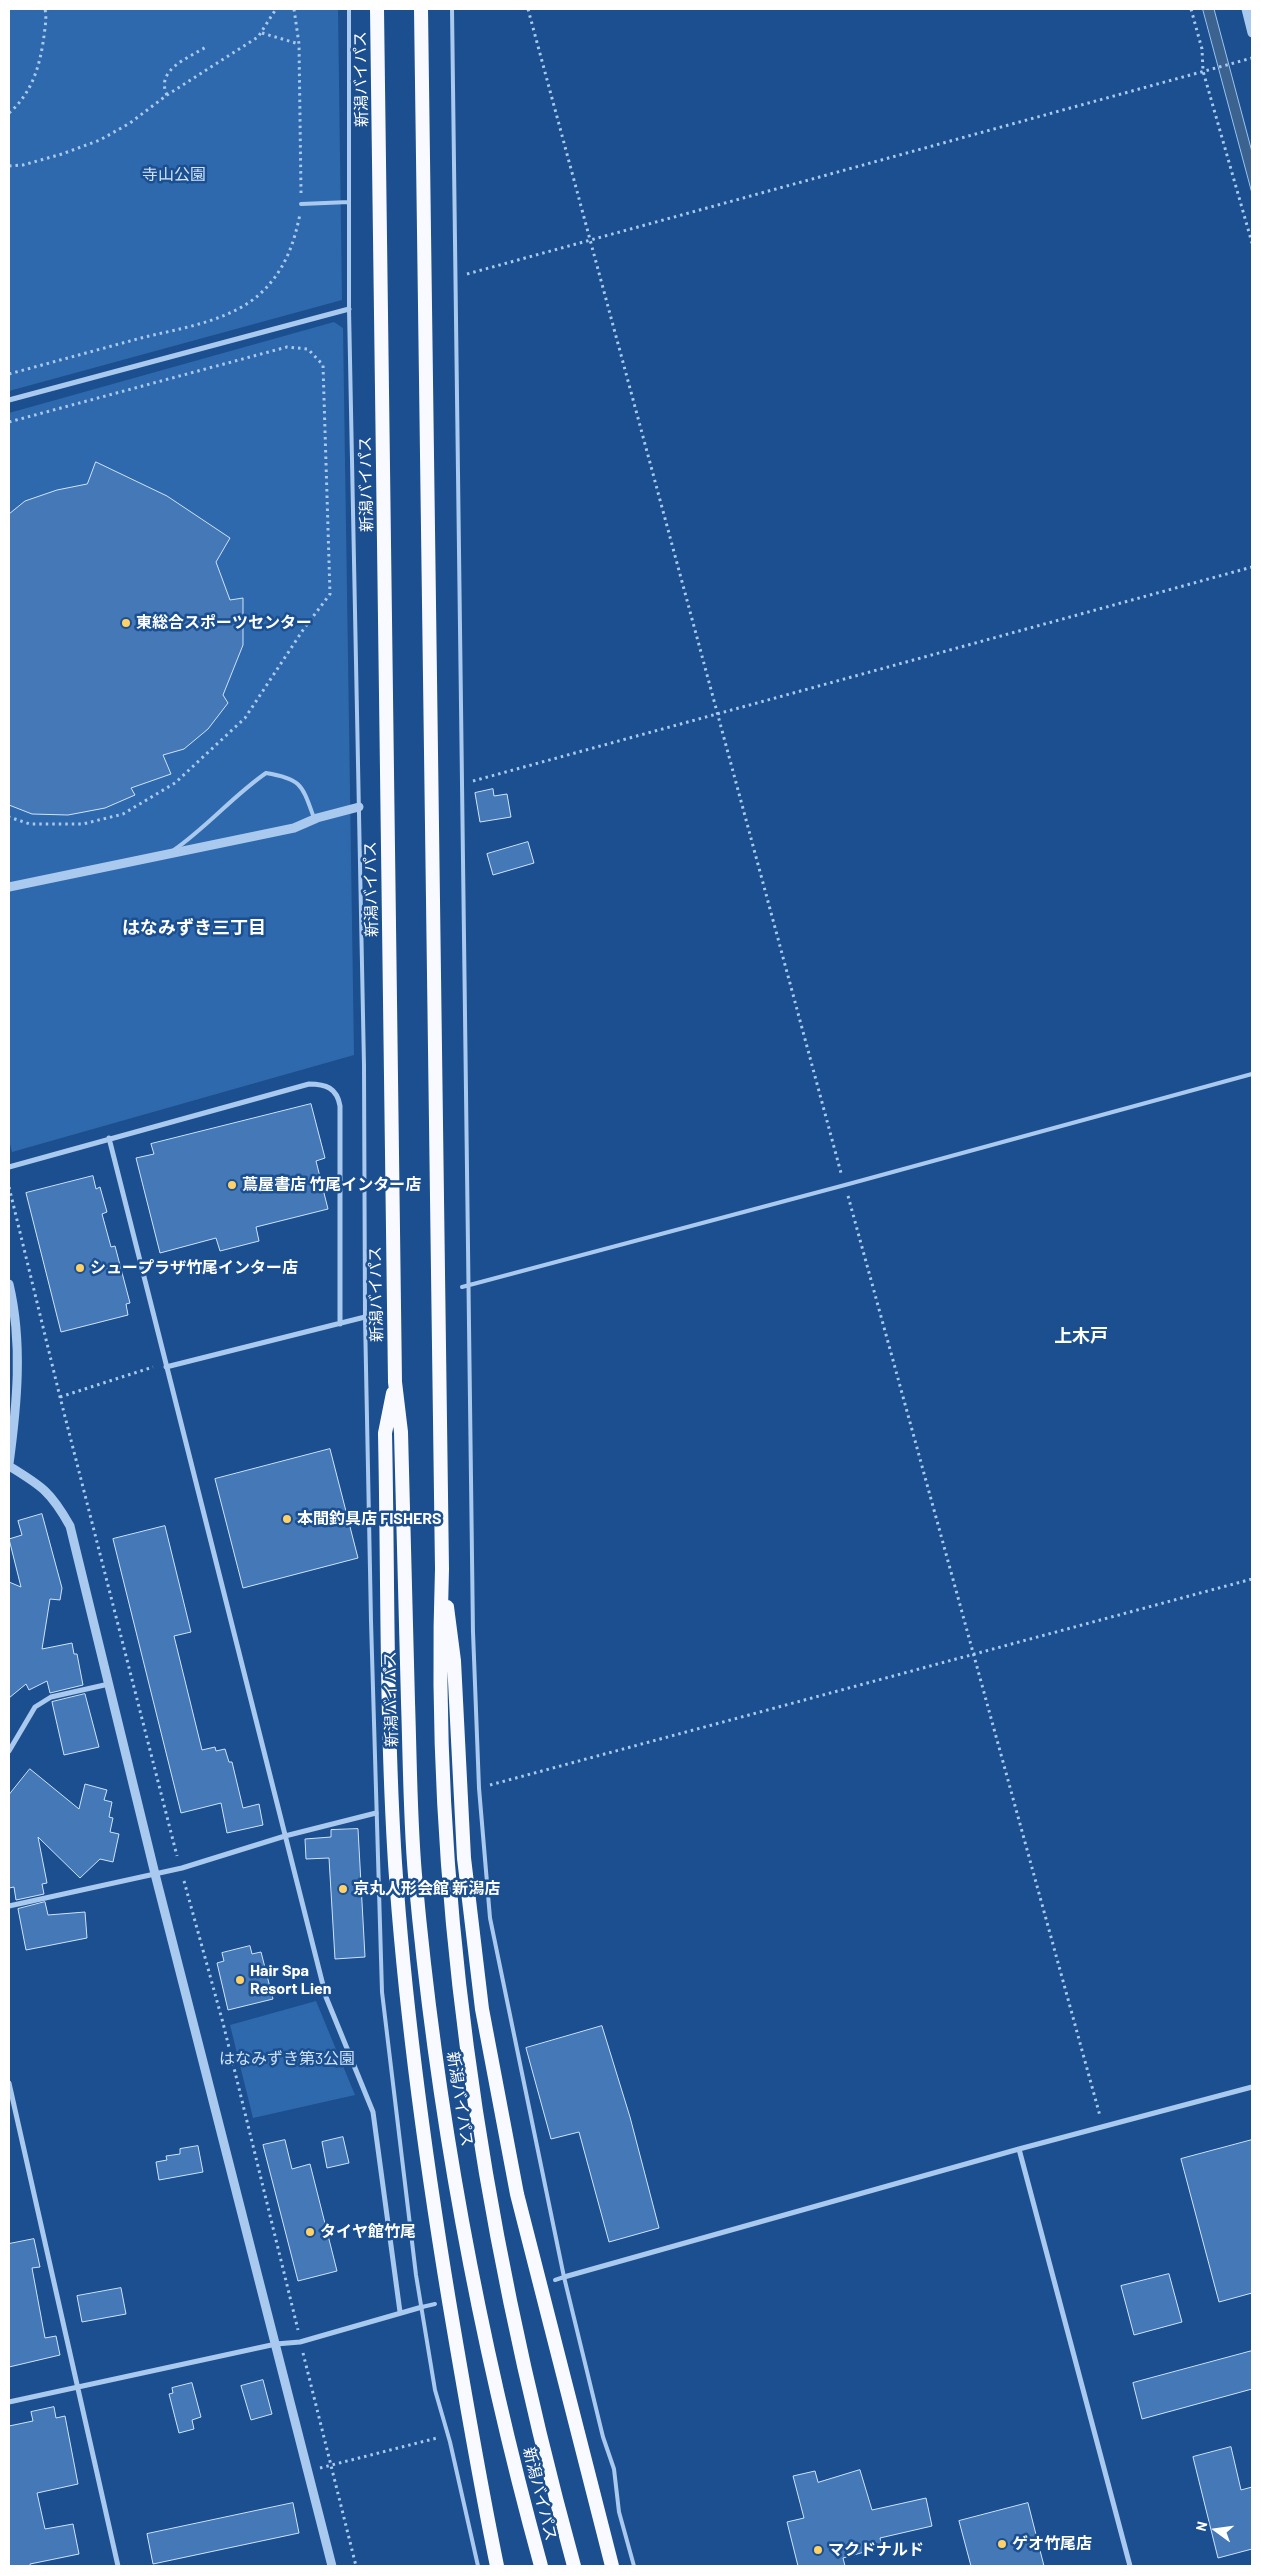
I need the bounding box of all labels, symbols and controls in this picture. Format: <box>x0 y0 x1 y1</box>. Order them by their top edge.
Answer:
street label: 新潟バイパス <box>351 31 371 127</box>
park label: 寺山公園 <box>142 165 206 185</box>
street label: 新潟バイパス <box>356 436 376 532</box>
place label: 東総合スポーツセンター <box>136 613 312 633</box>
marker: 東総合スポーツセンター <box>120 617 132 629</box>
street label: 新潟バイパス <box>361 841 381 937</box>
district label: はなみずき三丁目 <box>122 917 266 939</box>
place label: 蔦屋書店 竹尾インター店 <box>242 1175 421 1195</box>
marker: 蔦屋書店 竹尾インター店 <box>226 1179 238 1191</box>
street label: 新潟バイパス <box>366 1246 386 1342</box>
place label: シュープラザ竹尾インター店 <box>90 1258 298 1278</box>
marker: シュープラザ竹尾インター店 <box>74 1262 86 1274</box>
district label: 上木戸 <box>1054 1325 1108 1347</box>
place label: 本間釣具店 FISHERS <box>297 1509 442 1529</box>
marker: 本間釣具店 FISHERS <box>281 1513 293 1525</box>
street label: 新潟バイパス <box>381 1651 401 1747</box>
place label: 京丸人形会館 新潟店 <box>353 1879 500 1899</box>
marker: 京丸人形会館 新潟店 <box>337 1883 349 1895</box>
place label: Hair Spa Resort Lien <box>250 1961 332 1999</box>
marker: Hair Spa Resort Lien <box>234 1974 246 1986</box>
park label: はなみずき第3公園 <box>219 2049 355 2069</box>
street label: 新潟バイパス <box>443 2050 477 2148</box>
place label: タイヤ館竹尾 <box>320 2222 416 2242</box>
marker: タイヤ館竹尾 <box>304 2226 316 2238</box>
street label: 新潟バイパス <box>519 2445 561 2543</box>
north arrow <box>1191 2505 1241 2555</box>
text: N <box>1192 2520 1210 2533</box>
place label: ゲオ竹尾店 <box>1012 2534 1092 2554</box>
marker: ゲオ竹尾店 <box>996 2538 1008 2550</box>
place label: マクドナルド <box>828 2540 924 2560</box>
marker: マクドナルド <box>812 2544 824 2556</box>

